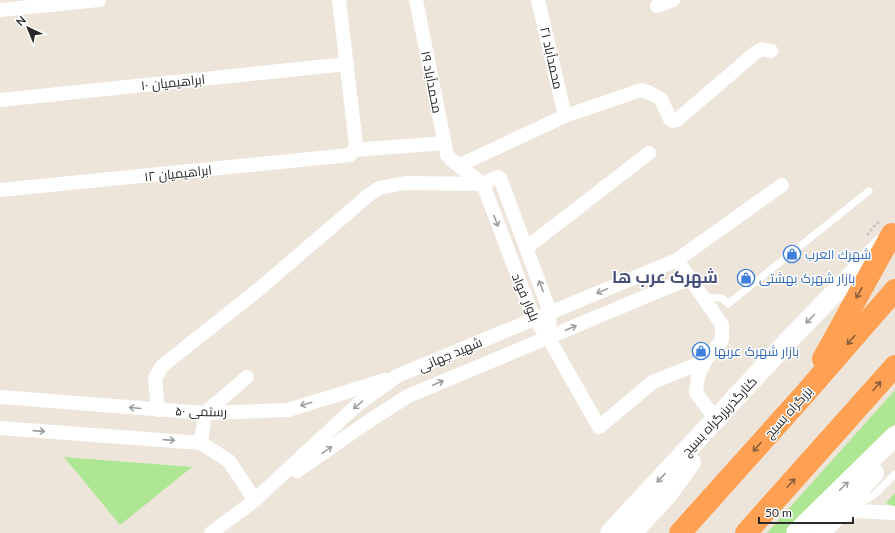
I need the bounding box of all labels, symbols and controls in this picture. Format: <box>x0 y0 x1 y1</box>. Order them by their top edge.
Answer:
north arrow <box>8 8 48 48</box>
text: N <box>13 13 28 28</box>
street label: محمدآباد ۲۱ <box>537 25 567 91</box>
street label: محمدآباد ۱۹ <box>418 50 446 114</box>
street label: ابراهیمیان ۱۰ <box>140 71 206 93</box>
street label: ابراهیمیان ۱۲ <box>143 161 213 185</box>
one-way arrow <box>493 214 501 226</box>
shop icon: شهرك العرب <box>782 244 802 264</box>
place label: شهرك العرب <box>805 246 871 262</box>
district label: شهرک عرب ها <box>612 266 718 288</box>
shop icon: بازار شهرک بهشتی <box>736 268 756 288</box>
place label: بازار شهرک بهشتی <box>759 270 855 286</box>
street label: بلوار فواد <box>509 271 543 323</box>
one-way arrow <box>536 281 544 293</box>
one-way arrow <box>855 286 863 298</box>
one-way arrow <box>596 288 608 295</box>
one-way arrow <box>805 314 814 324</box>
one-way arrow <box>565 324 577 331</box>
street label: شهید جهانی <box>416 333 484 375</box>
one-way arrow <box>847 335 856 345</box>
shop icon: بازار شهرک عربها <box>691 341 711 361</box>
place label: بازار شهرک عربها <box>714 343 799 359</box>
street label: کنارگذربزرگراه بسیج <box>678 373 761 460</box>
one-way arrow <box>432 379 444 387</box>
one-way arrow <box>873 381 882 392</box>
street label: بزرگراه بسیج <box>760 383 816 442</box>
one-way arrow <box>300 401 313 408</box>
one-way arrow <box>353 401 364 409</box>
street label: رستمی ۵۰ <box>175 403 227 419</box>
one-way arrow <box>129 405 142 412</box>
one-way arrow <box>32 427 45 434</box>
one-way arrow <box>162 437 175 444</box>
one-way arrow <box>753 441 762 451</box>
one-way arrow <box>321 446 332 454</box>
one-way arrow <box>657 473 666 483</box>
one-way arrow <box>786 478 795 488</box>
one-way arrow <box>839 481 849 491</box>
scale bar <box>759 499 853 525</box>
text: 50 m <box>765 505 792 520</box>

